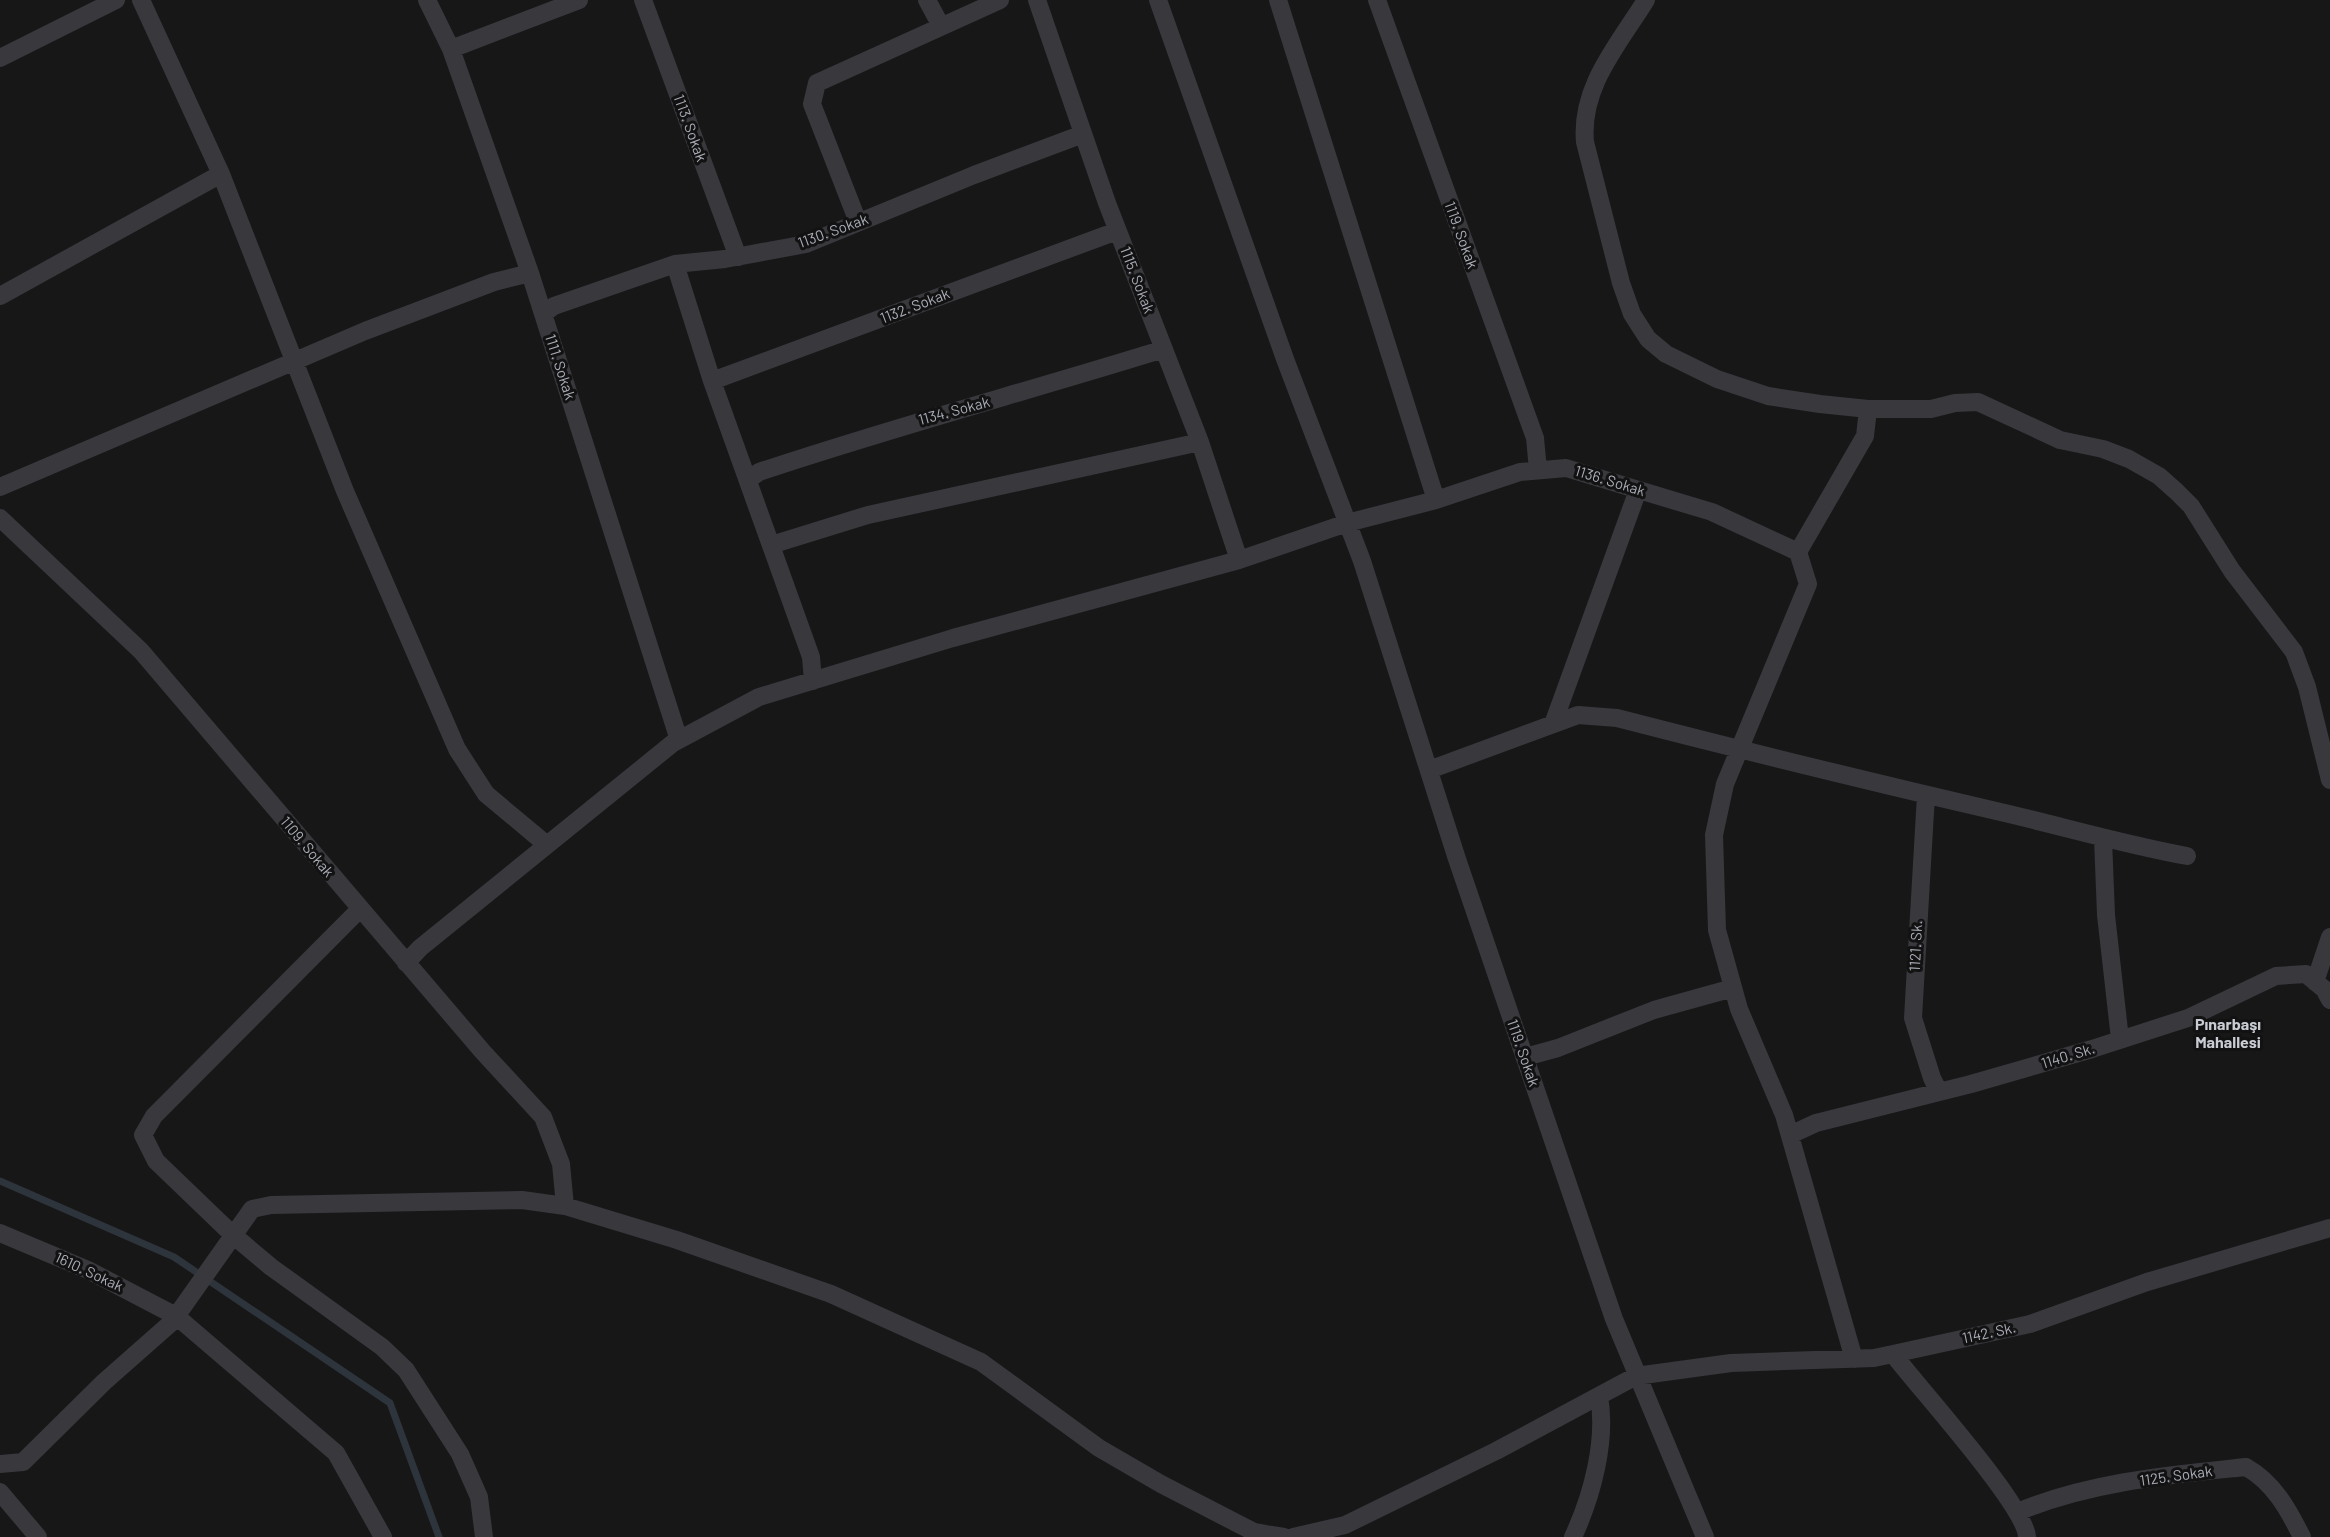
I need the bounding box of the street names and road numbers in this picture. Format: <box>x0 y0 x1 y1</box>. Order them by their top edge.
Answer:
street label: 1113. Sokak <box>670 92 712 164</box>
street label: 1119. Sokak <box>1441 199 1483 271</box>
street label: 1130. Sokak <box>795 209 871 251</box>
street label: 1115. Sokak <box>1117 244 1159 316</box>
street label: 1132. Sokak <box>877 283 952 327</box>
street label: 1111. Sokak <box>542 332 580 402</box>
street label: 1134. Sokak <box>916 392 992 428</box>
street label: 1136. Sokak <box>1573 461 1648 499</box>
street label: 1109. Sokak <box>277 812 339 881</box>
street label: 1121. Sk. <box>1905 920 1925 972</box>
street label: 1119. Sokak <box>1504 1016 1544 1089</box>
street label: 1140. Sk. <box>2039 1038 2097 1072</box>
street label: 1610. Sokak <box>52 1247 127 1295</box>
street label: 1142. Sk. <box>1960 1318 2017 1346</box>
street label: 1125. Sokak <box>2138 1461 2214 1489</box>

